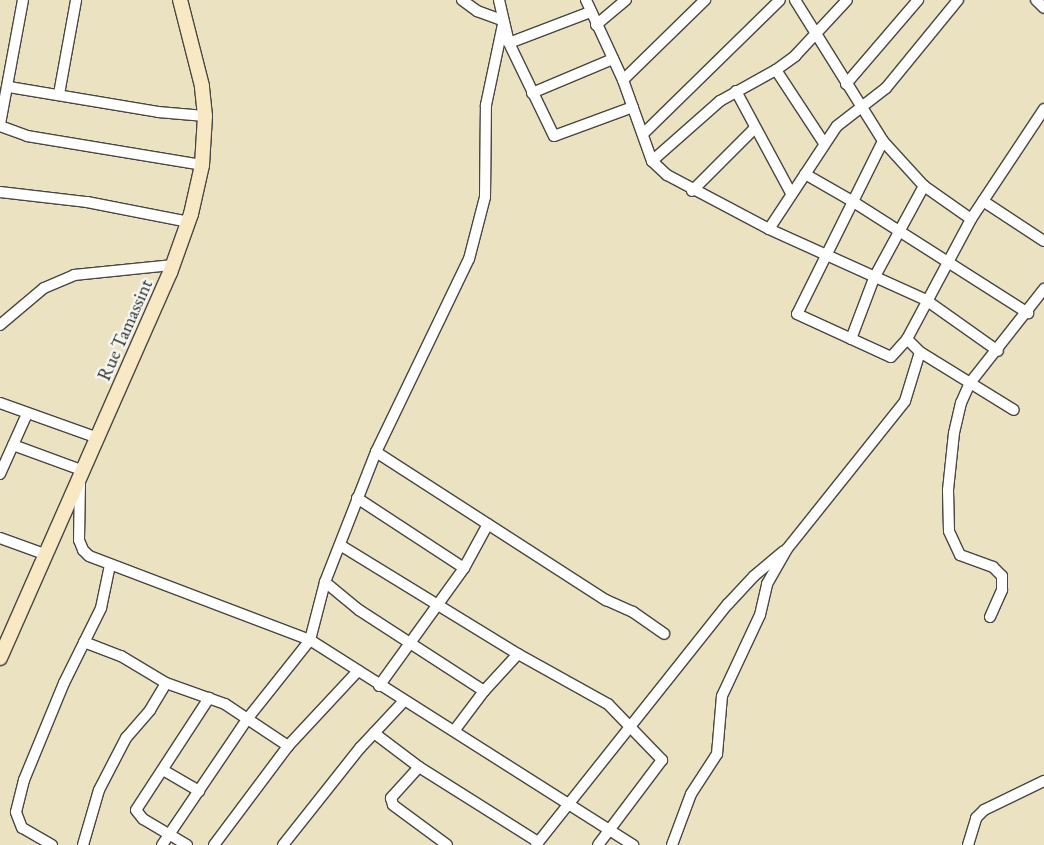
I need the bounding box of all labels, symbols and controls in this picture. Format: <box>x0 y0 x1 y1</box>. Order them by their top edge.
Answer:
street label: Rue Tamassint <box>93 276 157 384</box>

